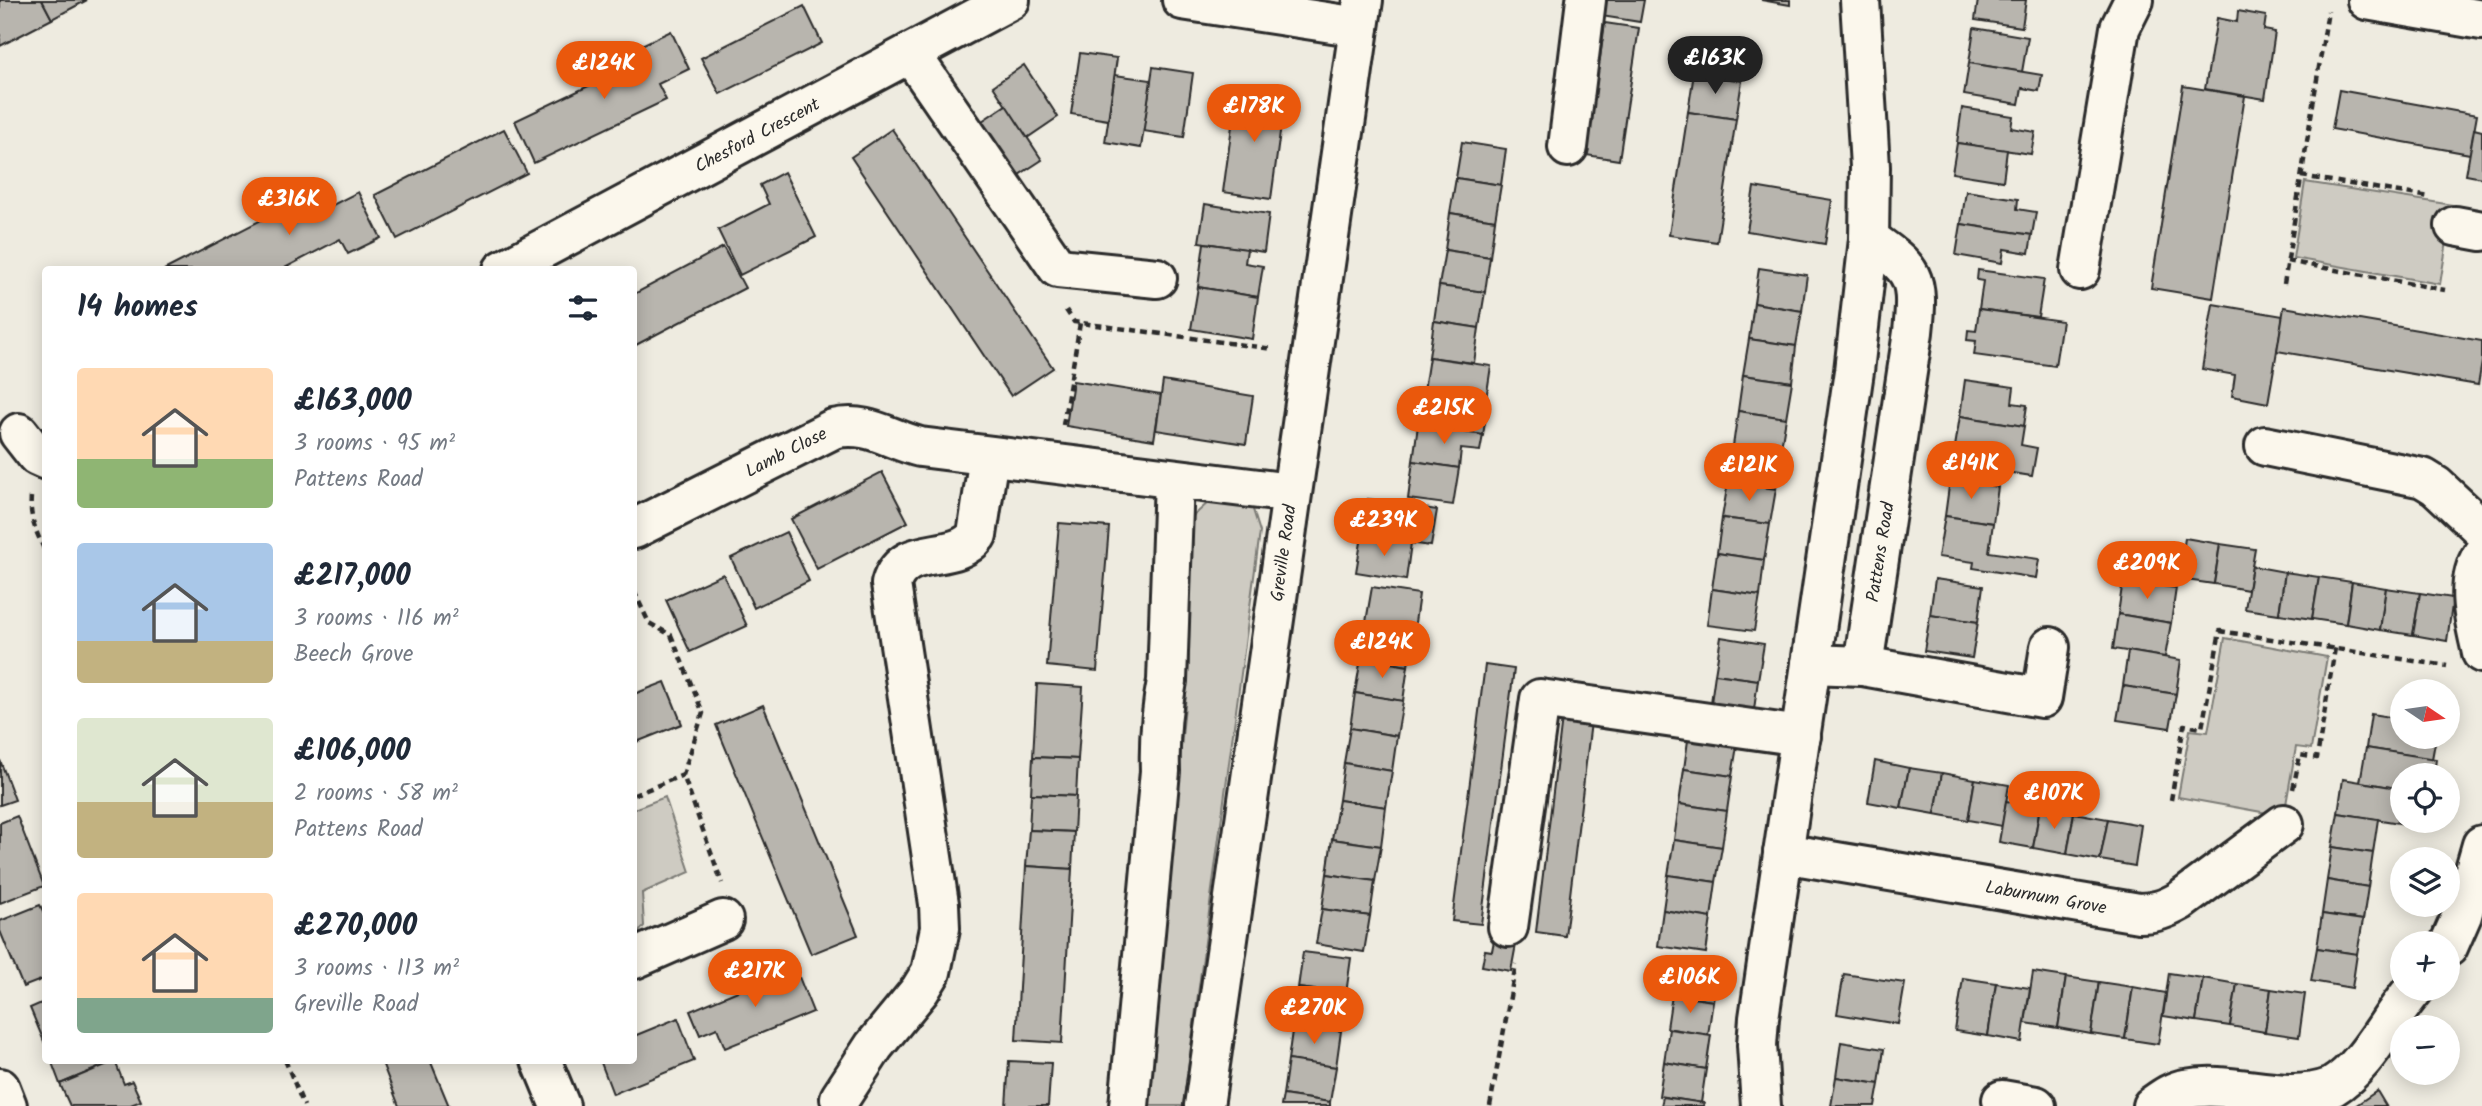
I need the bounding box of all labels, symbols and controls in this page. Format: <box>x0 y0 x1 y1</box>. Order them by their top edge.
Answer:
pin: £163K <box>1666 36 1764 96</box>
text: £163K <box>1684 41 1746 77</box>
pin: £124K <box>555 42 653 101</box>
text: £124K <box>572 46 636 82</box>
pin: £178K <box>1205 85 1303 144</box>
text: £178K <box>1223 89 1285 125</box>
street label: Chesford Crescent <box>690 91 827 182</box>
pin: £316K <box>240 177 338 237</box>
text: £316K <box>258 182 320 218</box>
text: 14 homes <box>77 284 198 332</box>
icon: filters <box>564 289 602 327</box>
text: £163,000 <box>294 378 412 426</box>
pin: £215K <box>1395 386 1493 446</box>
text: £215K <box>1413 391 1475 427</box>
icon: home <box>133 396 217 480</box>
street label: Lamb Close <box>741 420 833 486</box>
text: 3 rooms · 95 m² <box>294 426 455 462</box>
pin: £141K <box>1922 442 2020 501</box>
pin: £121K <box>1700 444 1798 503</box>
text: £141K <box>1942 446 2000 482</box>
text: £121K <box>1720 448 1778 484</box>
text: Pattens Road <box>294 462 423 498</box>
pin: £239K <box>1335 498 1433 558</box>
street label: Pattens Road <box>1859 499 1904 604</box>
street label: Greville Road <box>1263 502 1306 603</box>
text: £239K <box>1350 503 1418 539</box>
pin: £209K <box>2098 542 2196 601</box>
text: £209K <box>2113 546 2181 582</box>
text: £217,000 <box>294 553 411 601</box>
icon: home <box>133 571 217 655</box>
text: 3 rooms · 116 m² <box>294 601 459 637</box>
pin: £124K <box>1333 620 1431 680</box>
text: £124K <box>1350 625 1414 661</box>
text: Beech Grove <box>294 637 413 673</box>
north arrow <box>2390 679 2460 749</box>
map controls <box>2390 679 2460 1085</box>
text: £106,000 <box>294 728 411 776</box>
icon: home <box>133 746 217 830</box>
button: locate <box>2390 763 2460 833</box>
pin: £107K <box>2005 772 2103 831</box>
text: 2 rooms · 58 m² <box>294 776 458 812</box>
text: £107K <box>2024 776 2084 812</box>
text: Pattens Road <box>294 812 423 848</box>
button: layers <box>2390 847 2460 917</box>
street label: Laburnum Grove <box>1983 874 2109 923</box>
text: £270,000 <box>294 903 417 951</box>
icon: home <box>133 921 217 1005</box>
button: + <box>2390 931 2460 1001</box>
pin: £217K <box>706 950 804 1009</box>
text: 3 rooms · 113 m² <box>294 951 459 987</box>
text: £217K <box>724 954 786 990</box>
pin: £106K <box>1641 956 1739 1015</box>
text: £106K <box>1659 960 1721 996</box>
pin: £270K <box>1265 986 1363 1046</box>
text: Greville Road <box>294 987 418 1023</box>
text: £270K <box>1281 991 1347 1027</box>
button: − <box>2390 1015 2460 1085</box>

